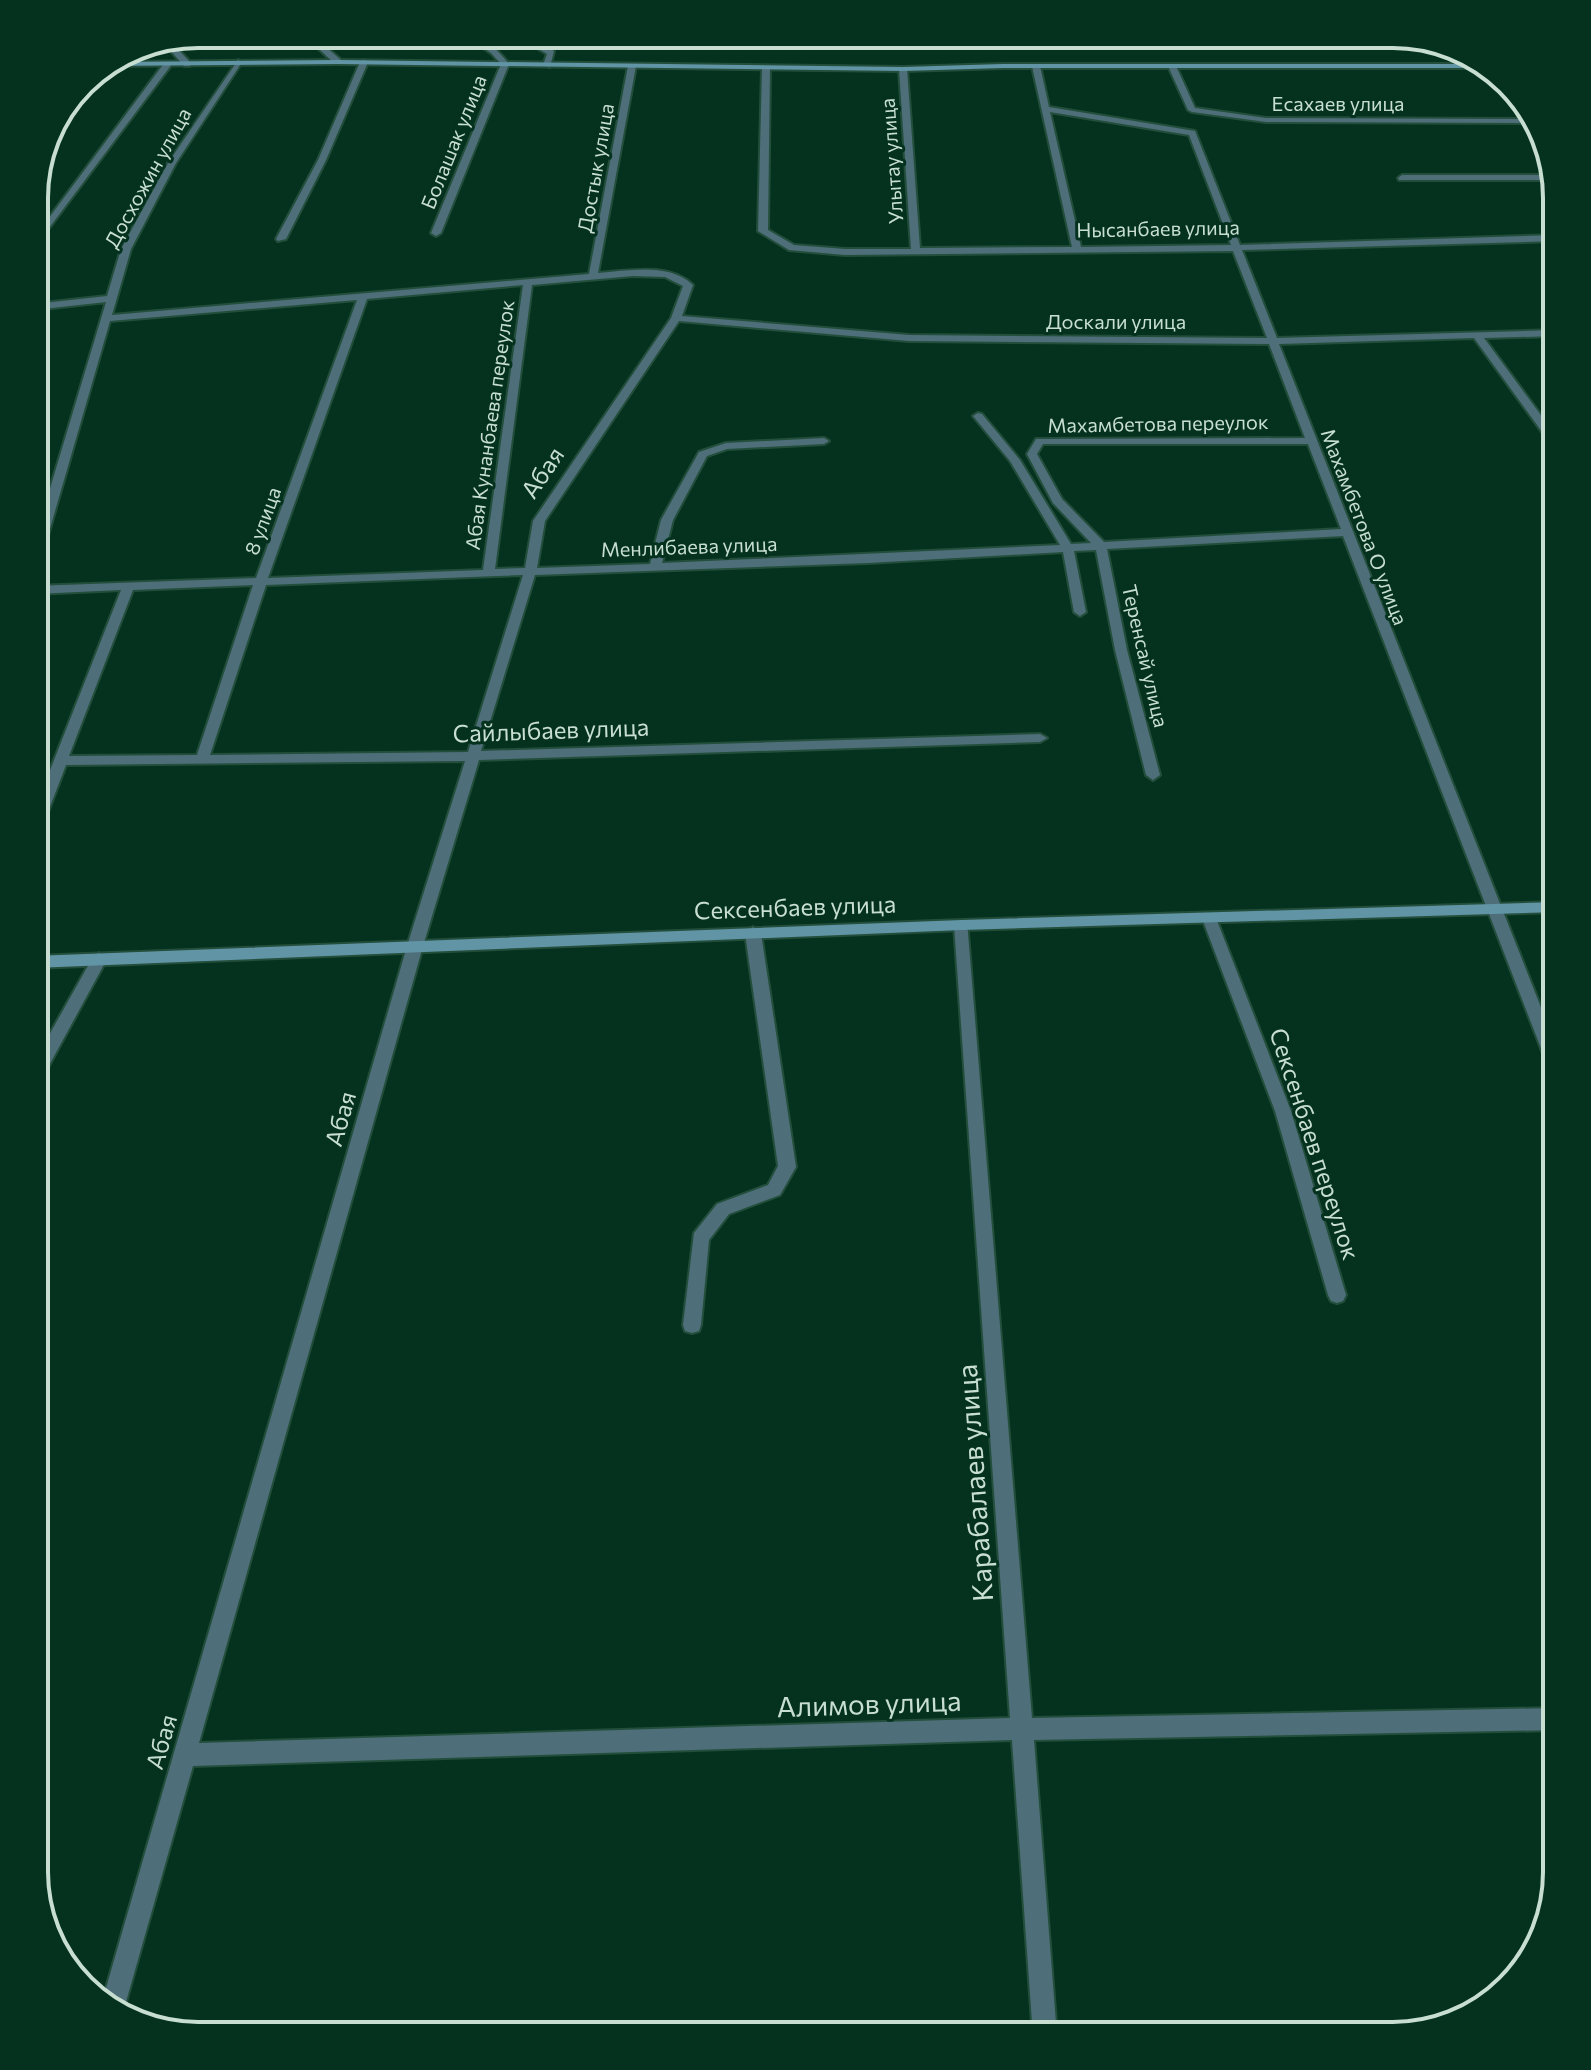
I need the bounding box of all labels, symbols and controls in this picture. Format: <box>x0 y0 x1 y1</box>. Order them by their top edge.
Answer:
street label: Болашак улица <box>415 71 491 212</box>
street label: Есахаев улица <box>1272 91 1404 115</box>
street label: Улытау улица <box>875 97 907 225</box>
street label: Достык улица <box>572 101 618 234</box>
street label: Досхожин улица <box>99 103 196 252</box>
street label: Нысанбаев улица <box>1076 215 1240 241</box>
street label: Абая Кунанбаева переулок <box>460 298 518 551</box>
street label: Доскали улица <box>1046 309 1186 333</box>
street label: Махамбетова переулок <box>1047 409 1269 437</box>
street label: Махамбетова О улица <box>1316 425 1413 628</box>
street label: Абая <box>514 441 569 503</box>
street label: 8 улица <box>239 483 285 558</box>
street label: Менлибаева улица <box>600 531 778 561</box>
street label: Теренсай улица <box>1118 582 1174 729</box>
street label: Сайлыбаев улица <box>452 712 650 747</box>
street label: Сексенбаев улица <box>693 888 897 925</box>
street label: Сексенбаев переулок <box>1264 1024 1367 1263</box>
street label: Абая <box>318 1088 361 1149</box>
street label: Карабалаев улица <box>949 1363 999 1603</box>
street label: Алимов улица <box>776 1683 962 1723</box>
street label: Абая <box>139 1711 182 1772</box>

